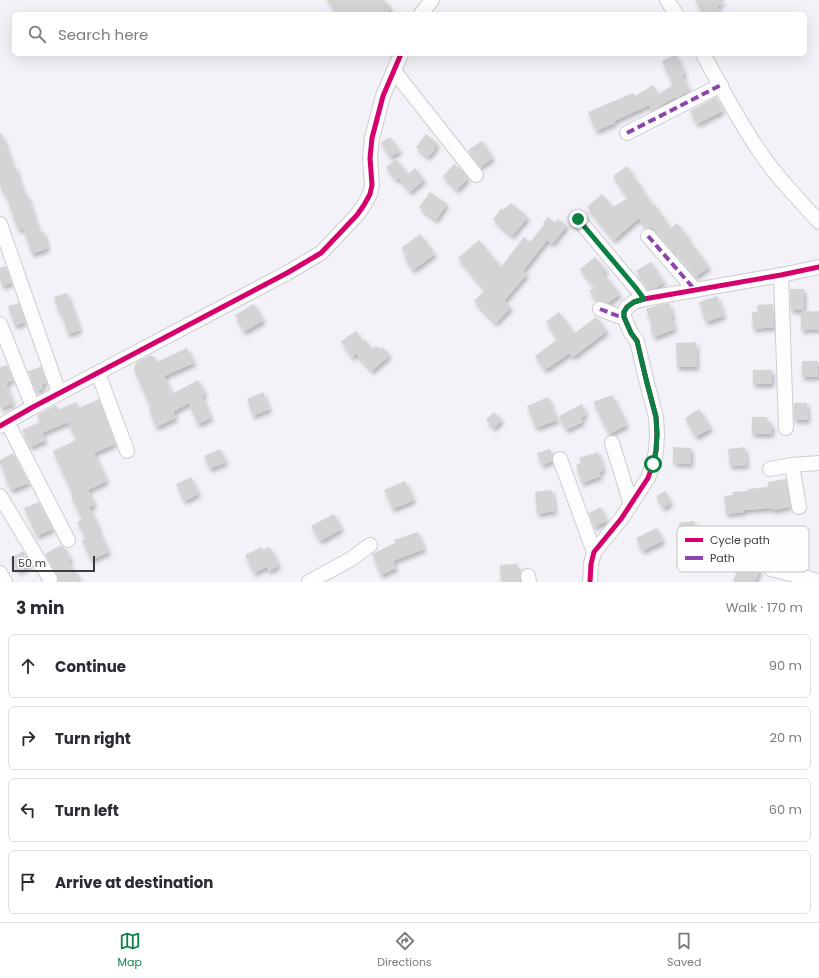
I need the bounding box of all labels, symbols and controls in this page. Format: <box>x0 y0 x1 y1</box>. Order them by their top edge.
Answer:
search box <box>12 12 807 56</box>
icon: search <box>26 23 48 45</box>
text: Search here <box>58 24 148 45</box>
route end <box>569 210 587 228</box>
route start <box>644 455 662 473</box>
legend <box>677 526 809 572</box>
text: Cycle path <box>710 532 770 548</box>
text: Path <box>710 550 735 566</box>
scale bar <box>12 554 95 573</box>
text: 50 m <box>18 555 46 571</box>
text: 3 min <box>16 596 64 620</box>
text: Walk · 170 m <box>726 598 803 617</box>
icon: ahead <box>17 655 39 677</box>
text: Continue <box>55 656 126 677</box>
text: 90 m <box>769 656 802 675</box>
icon: right <box>17 727 39 749</box>
text: Turn right <box>55 728 131 749</box>
text: 20 m <box>769 728 802 747</box>
icon: left <box>17 799 39 821</box>
text: Turn left <box>55 800 119 821</box>
text: 60 m <box>769 800 802 819</box>
icon: arrive <box>17 871 39 893</box>
text: Arrive at destination <box>55 872 213 893</box>
tab: Map <box>118 930 142 971</box>
tab: Directions <box>377 930 432 971</box>
tab: Saved <box>667 930 701 971</box>

